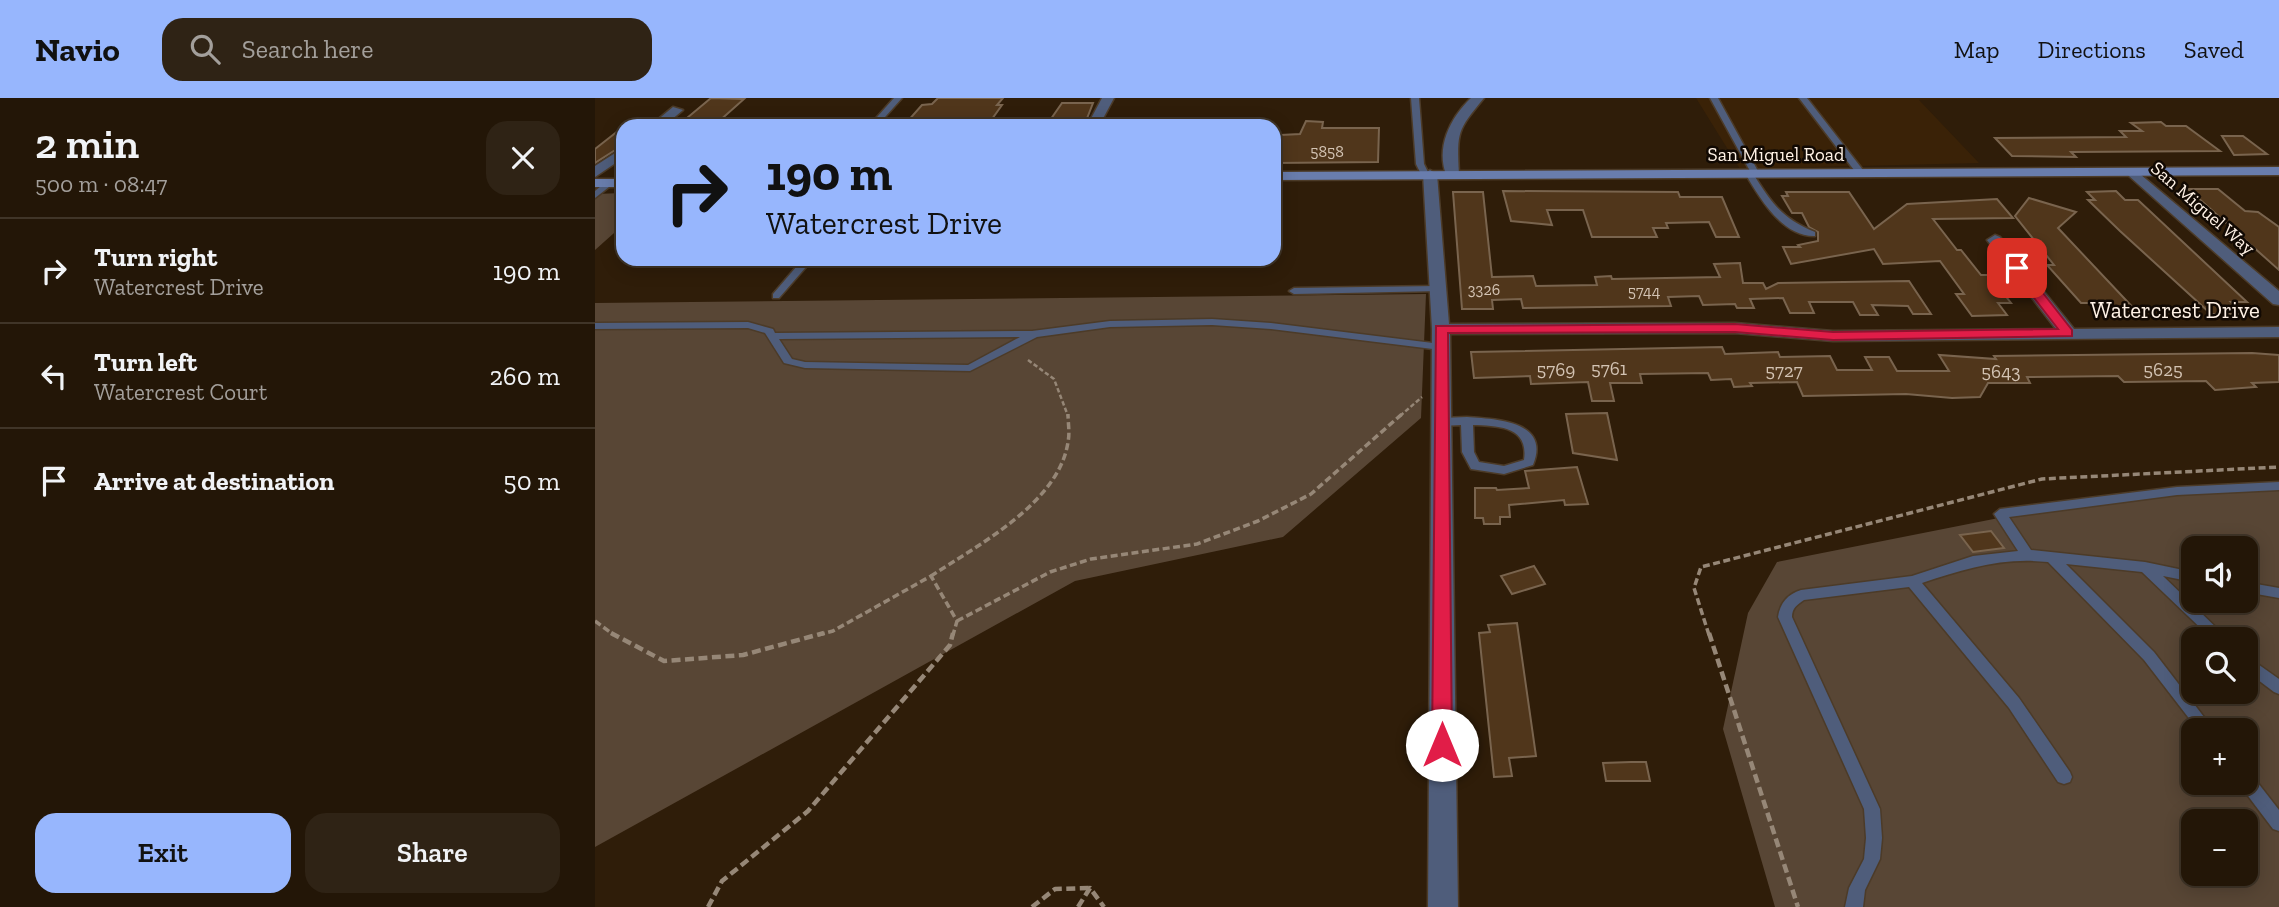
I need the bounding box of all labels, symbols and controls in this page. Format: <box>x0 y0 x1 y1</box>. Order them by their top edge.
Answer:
search box <box>162 18 652 81</box>
text: Navio <box>35 30 120 69</box>
icon: search <box>186 30 224 68</box>
text: Search here <box>242 33 374 65</box>
text: Map <box>1954 35 2000 64</box>
text: Directions <box>2038 35 2146 64</box>
text: Saved <box>2184 35 2244 64</box>
text: 2 min <box>35 118 139 169</box>
button: close <box>486 121 560 195</box>
house number: 5858 <box>1310 142 1344 161</box>
street label: San Miguel Road <box>1708 143 1845 166</box>
text: 190 m <box>766 144 892 203</box>
icon: right <box>651 147 742 238</box>
street label: San Miguel Way <box>2146 156 2260 260</box>
text: 500 m · 08:47 <box>35 170 167 198</box>
text: Watercrest Drive <box>766 204 1002 242</box>
pin <box>1987 238 2047 298</box>
text: Turn right <box>94 241 217 273</box>
icon: arrive <box>1998 249 2036 287</box>
icon: right <box>35 252 73 290</box>
text: 190 m <box>493 255 560 287</box>
text: Watercrest Drive <box>94 273 264 301</box>
house number: 3326 <box>1468 280 1500 299</box>
house number: 5744 <box>1628 282 1661 301</box>
street label: Watercrest Drive <box>2090 296 2260 324</box>
text: Turn left <box>94 346 197 378</box>
icon: left <box>35 357 73 395</box>
house number: 5761 <box>1591 357 1627 380</box>
house number: 5769 <box>1537 358 1575 381</box>
house number: 5625 <box>2143 358 2183 381</box>
house number: 5727 <box>1765 359 1803 382</box>
text: 260 m <box>489 360 560 392</box>
house number: 5643 <box>1981 360 2021 383</box>
text: Watercrest Court <box>94 378 267 406</box>
icon: arrive <box>35 462 73 500</box>
text: Arrive at destination <box>94 465 334 497</box>
text: 50 m <box>503 465 560 497</box>
map controls <box>2181 536 2258 886</box>
button: sound <box>2181 536 2258 613</box>
button: search <box>2181 627 2258 704</box>
position arrow <box>1405 708 1479 782</box>
button: + <box>2181 718 2258 795</box>
button: − <box>2181 809 2258 886</box>
button: Exit <box>35 813 291 893</box>
button: Share <box>305 813 560 893</box>

